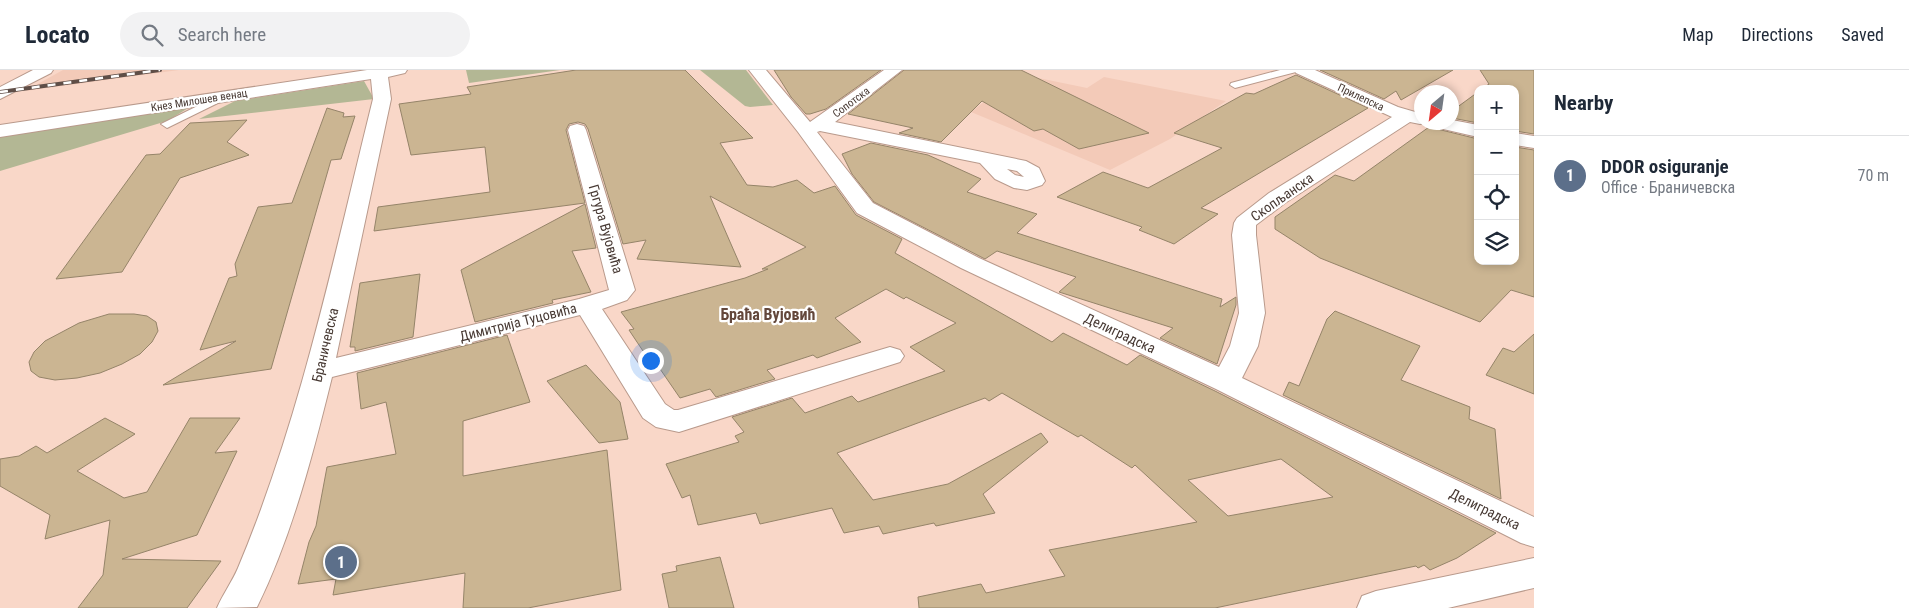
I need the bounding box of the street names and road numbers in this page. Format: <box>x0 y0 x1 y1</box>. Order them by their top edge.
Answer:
street label: Прилепска <box>1335 81 1386 114</box>
street label: Сопотска <box>830 84 872 120</box>
street label: Кнез Милошев венац <box>150 86 249 115</box>
street label: Скопљанска <box>1248 170 1316 224</box>
street label: Гргура Вујовића <box>586 183 626 275</box>
street label: Димитрија Туцовића <box>458 300 578 344</box>
street label: Браничевска <box>309 306 341 384</box>
street label: Делиградска <box>1082 310 1158 356</box>
street label: Делиградска <box>1447 485 1523 533</box>

